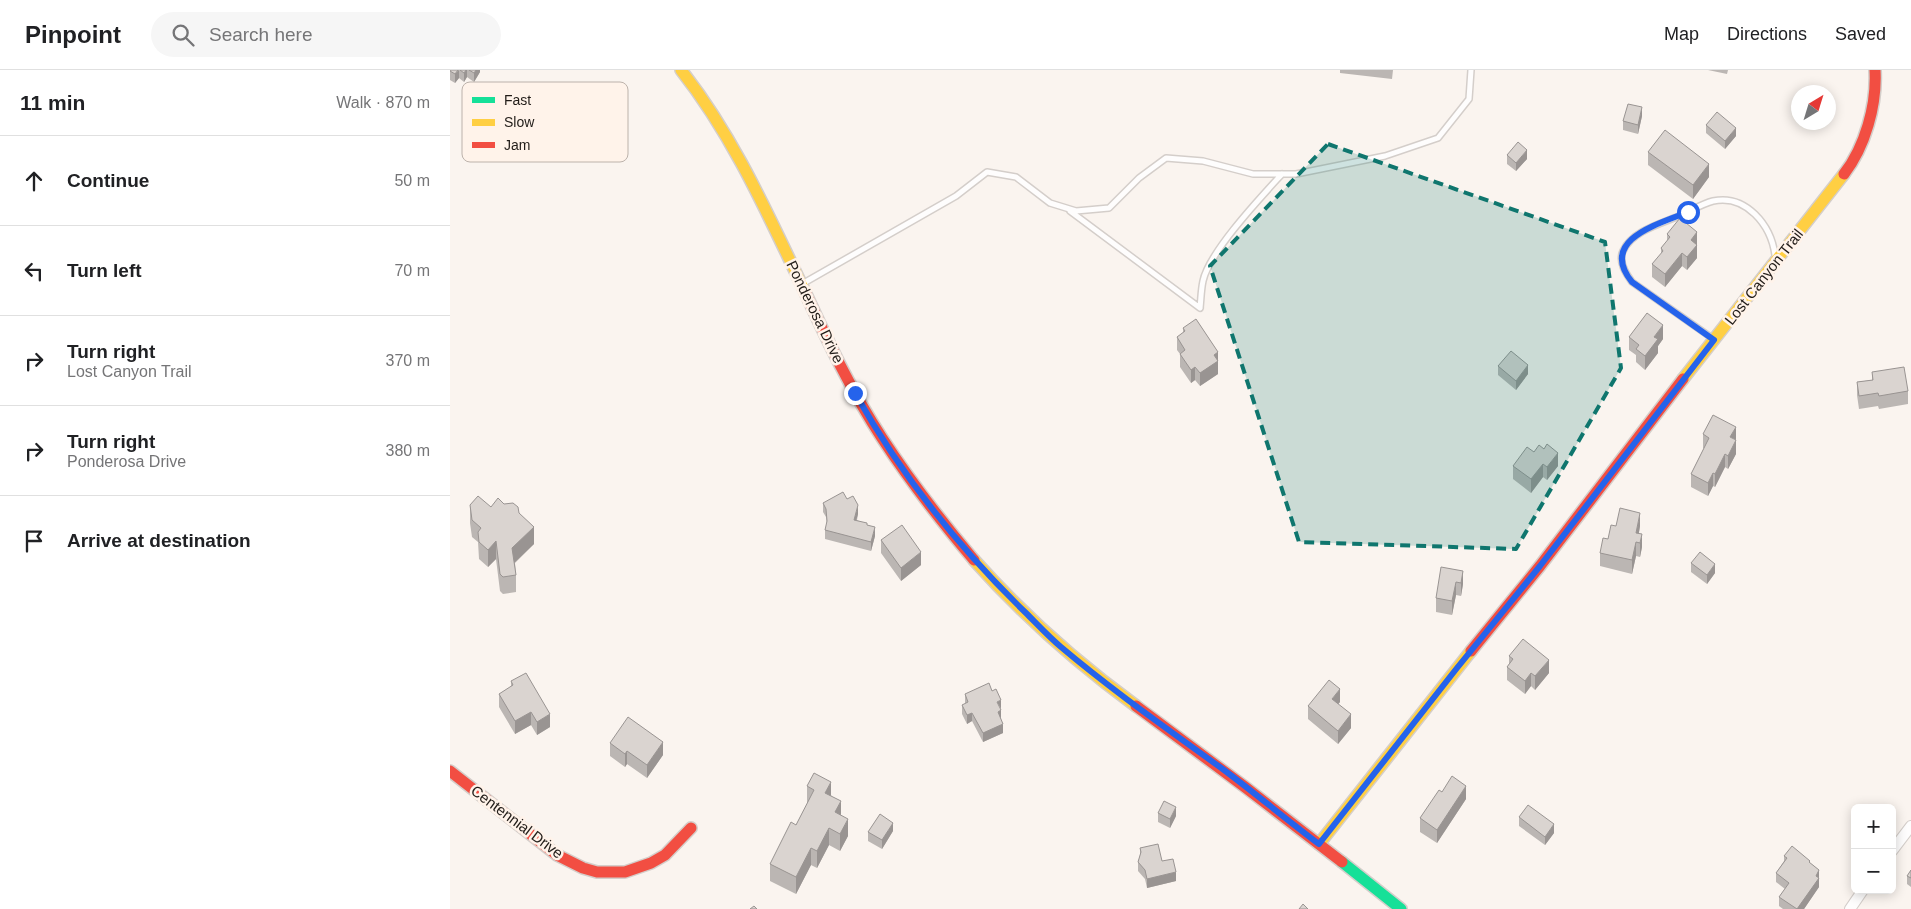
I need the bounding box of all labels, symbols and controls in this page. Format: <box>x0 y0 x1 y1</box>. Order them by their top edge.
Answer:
search box <box>151 12 501 57</box>
text: Pinpoint <box>25 21 121 48</box>
icon: search <box>169 21 197 49</box>
text: Search here <box>209 24 313 45</box>
text: Map <box>1664 24 1699 44</box>
text: Directions <box>1727 24 1807 44</box>
text: Saved <box>1835 24 1886 44</box>
legend <box>462 82 628 162</box>
north arrow <box>1791 85 1836 130</box>
text: 11 min <box>20 91 85 114</box>
text: Fast <box>504 92 531 108</box>
text: Walk · 870 m <box>336 94 430 111</box>
text: Slow <box>504 114 535 130</box>
text: Jam <box>504 137 530 153</box>
icon: ahead <box>20 167 48 195</box>
text: Continue <box>67 170 149 191</box>
text: 50 m <box>394 172 430 189</box>
route start <box>1677 201 1700 224</box>
street label: Lost Canyon Trail <box>1721 225 1806 328</box>
icon: left <box>20 257 48 285</box>
street label: Ponderosa Drive <box>783 258 848 366</box>
text: Turn left <box>67 260 142 281</box>
text: 70 m <box>394 262 430 279</box>
text: Turn right <box>67 341 155 362</box>
icon: right <box>20 347 48 375</box>
text: 370 m <box>386 352 430 369</box>
text: Lost Canyon Trail <box>67 363 192 380</box>
route end <box>844 382 867 405</box>
text: Turn right <box>67 431 155 452</box>
icon: right <box>20 437 48 465</box>
text: 380 m <box>386 442 430 459</box>
text: Ponderosa Drive <box>67 453 186 470</box>
icon: arrive <box>20 527 48 555</box>
text: Arrive at destination <box>67 530 251 551</box>
street label: Centennial Drive <box>468 781 567 862</box>
map controls <box>1851 804 1896 894</box>
button: + <box>1851 804 1896 849</box>
button: − <box>1851 849 1896 894</box>

